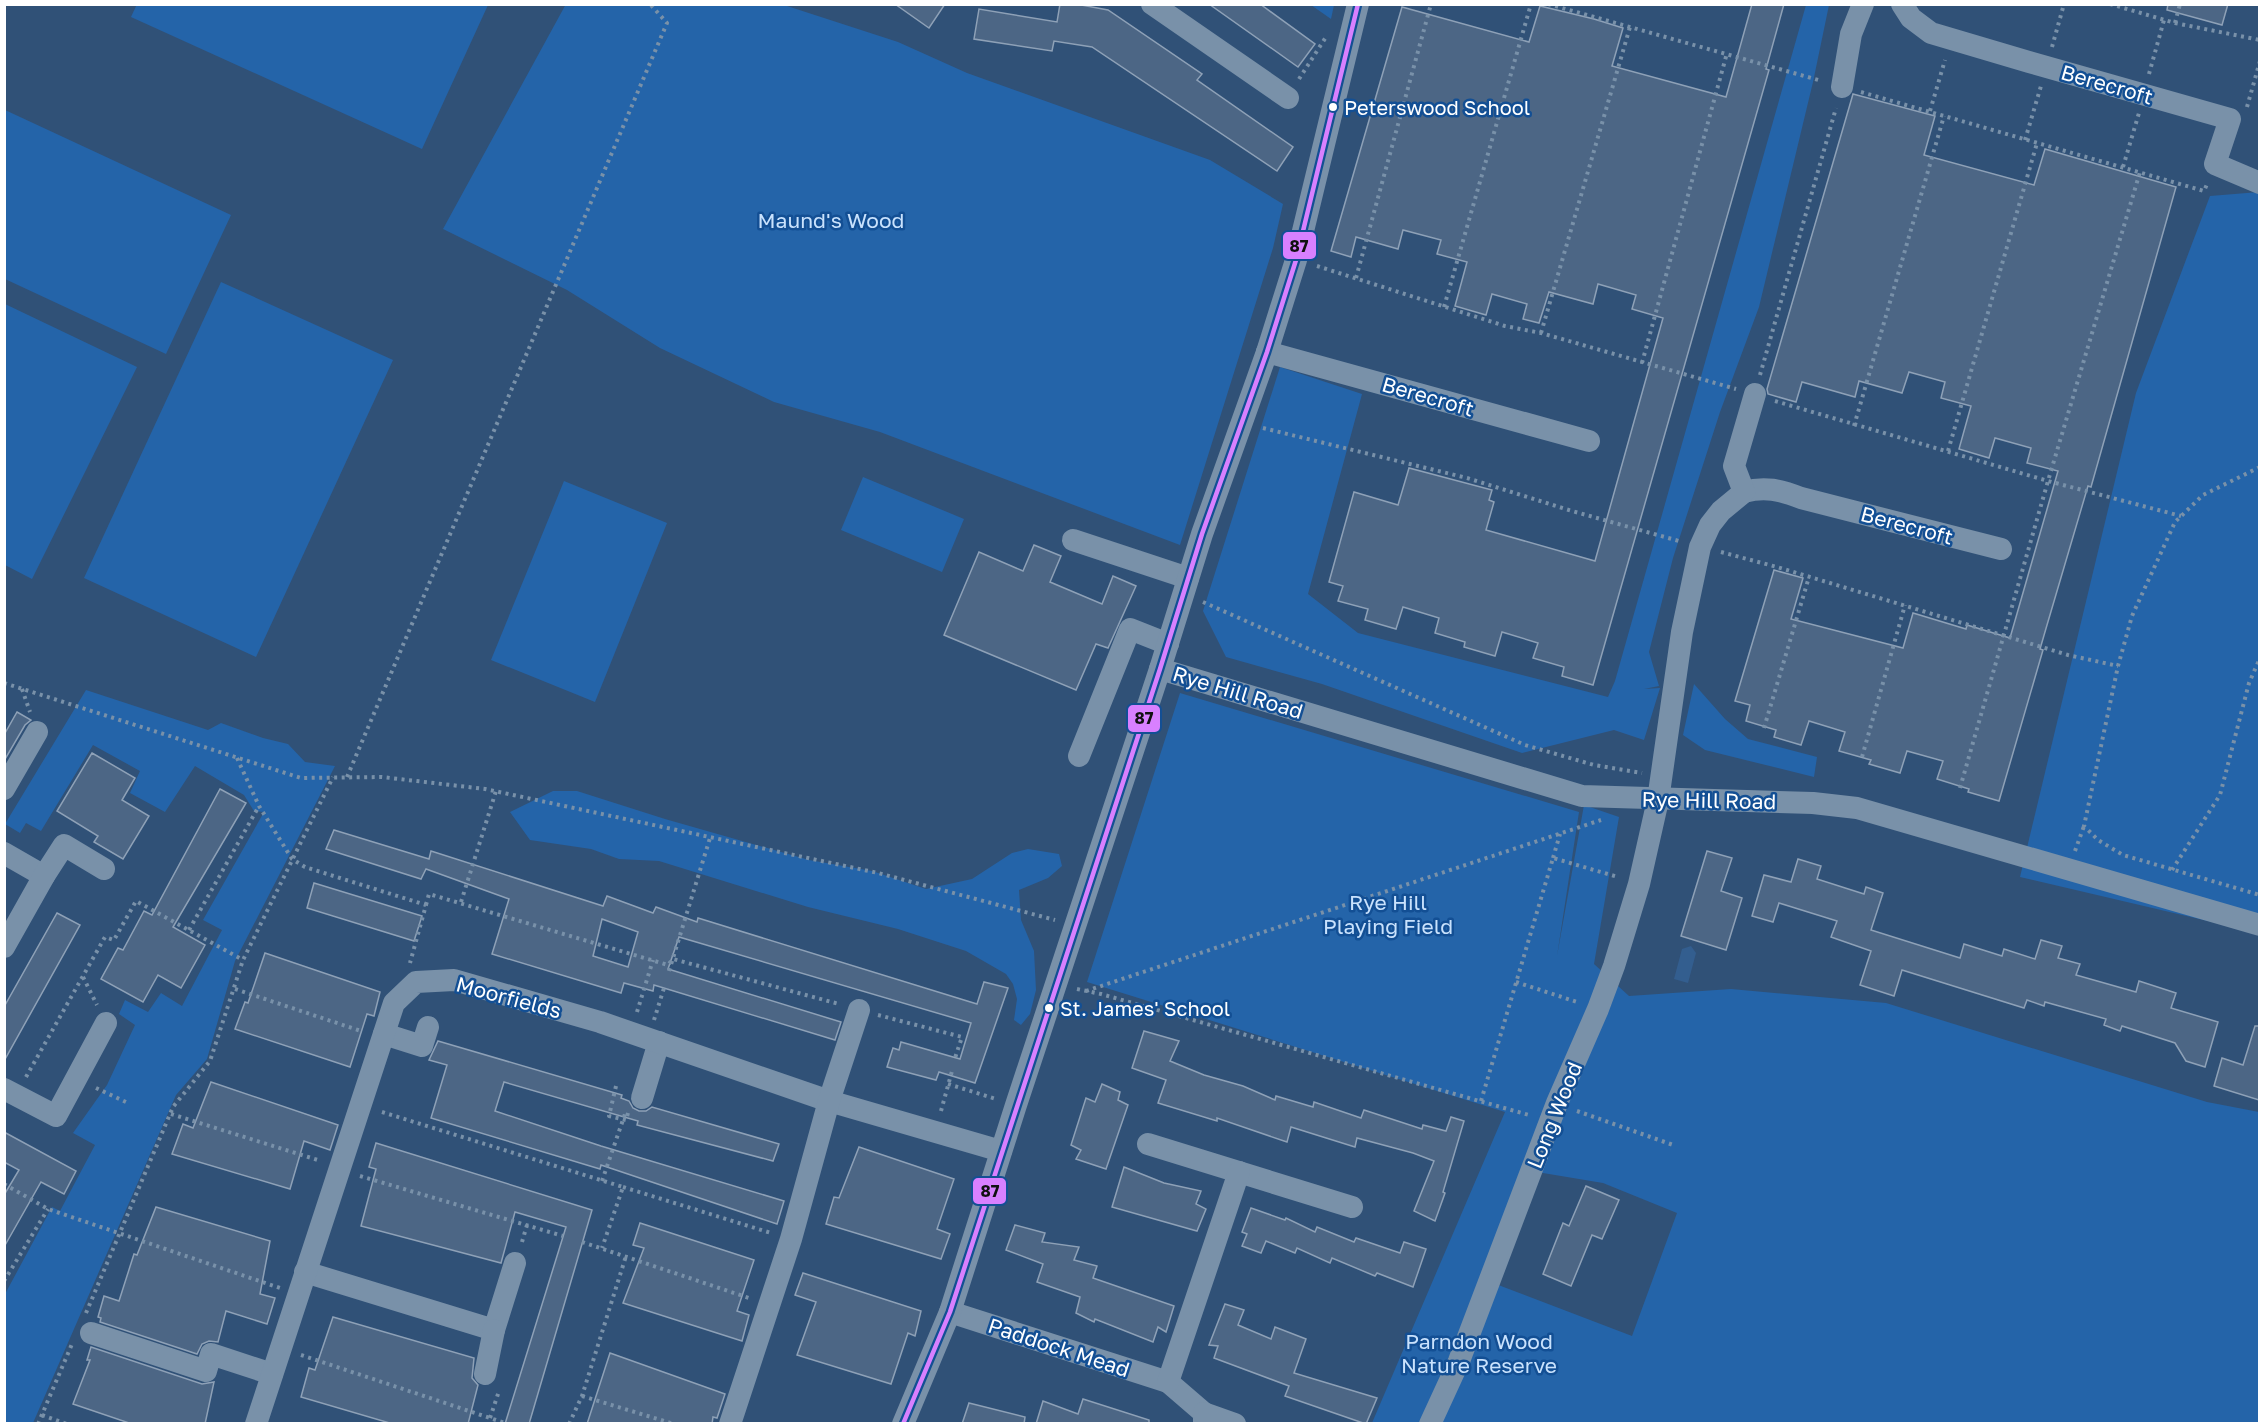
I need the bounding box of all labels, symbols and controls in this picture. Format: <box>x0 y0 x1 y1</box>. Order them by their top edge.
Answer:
street label: Berecroft <box>2058 58 2156 110</box>
place label: Peterswood School <box>1344 95 1530 119</box>
marker: Peterswood School <box>1327 101 1339 113</box>
park label: Maund's Wood <box>758 207 904 233</box>
line badge: 87 <box>1282 231 1317 260</box>
text: 87 <box>1290 236 1309 256</box>
street label: Berecroft <box>1379 370 1477 422</box>
street label: Berecroft <box>1858 500 1956 550</box>
street label: Rye Hill Road <box>1170 660 1306 724</box>
line badge: 87 <box>1127 704 1161 733</box>
text: 87 <box>1135 708 1154 728</box>
street label: Rye Hill Road <box>1641 786 1777 814</box>
park label: Rye Hill Playing Field <box>1323 889 1453 939</box>
street label: Moorfields <box>454 970 564 1024</box>
place label: St. James' School <box>1060 996 1230 1020</box>
marker: St. James' School <box>1043 1002 1055 1014</box>
street label: Long Wood <box>1521 1058 1587 1172</box>
line badge: 87 <box>972 1177 1007 1205</box>
text: 87 <box>981 1181 1000 1201</box>
street label: Paddock Mead <box>985 1312 1133 1382</box>
park label: Parndon Wood Nature Reserve <box>1401 1328 1557 1378</box>

